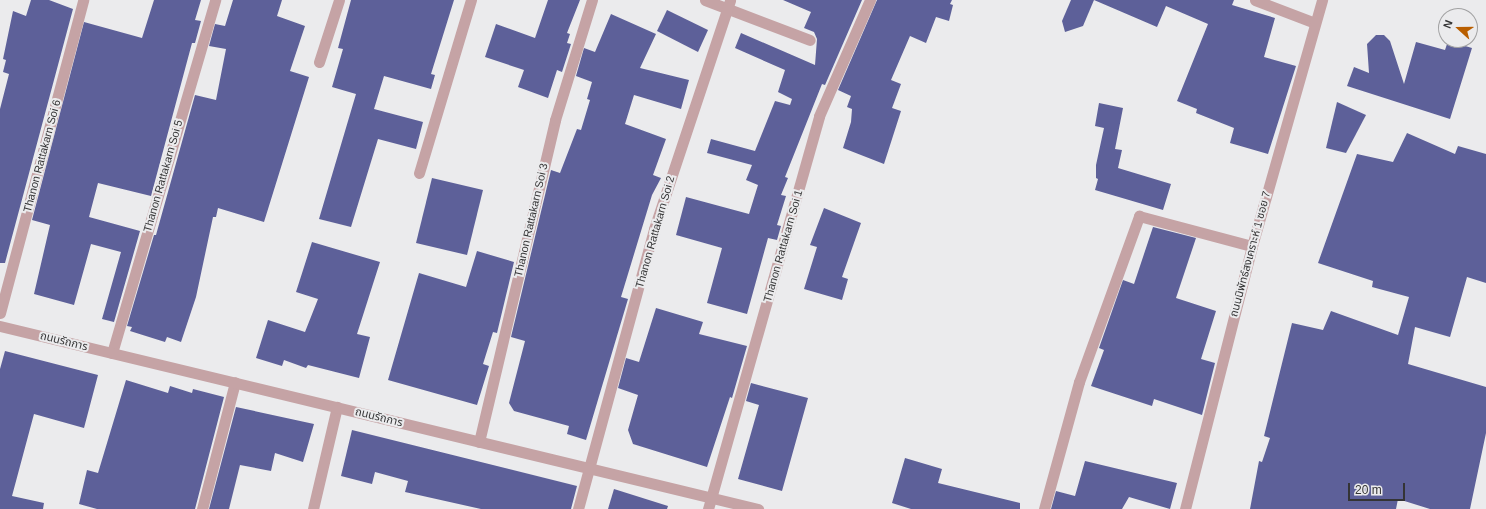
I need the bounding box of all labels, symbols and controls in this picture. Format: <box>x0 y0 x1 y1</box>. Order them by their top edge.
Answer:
north arrow <box>1438 8 1478 48</box>
text: N <box>1441 18 1455 30</box>
street label: Thanon Rattakarn Soi 6 <box>21 98 63 214</box>
street label: Thanon Rattakarn Soi 5 <box>141 118 185 234</box>
street label: Thanon Rattakarn Soi 3 <box>512 162 550 278</box>
street label: Thanon Rattakarn Soi 2 <box>633 174 677 290</box>
street label: Thanon Rattakarn Soi 1 <box>761 188 805 304</box>
street label: ถนนนิพัทธ์สงเคราะห์ 1 ซอย 7 <box>1227 190 1273 318</box>
street label: ถนนรัถการ <box>39 329 89 353</box>
street label: ถนนรัถการ <box>354 405 404 429</box>
scale bar <box>1350 475 1407 501</box>
text: 20 m <box>1355 483 1382 497</box>

